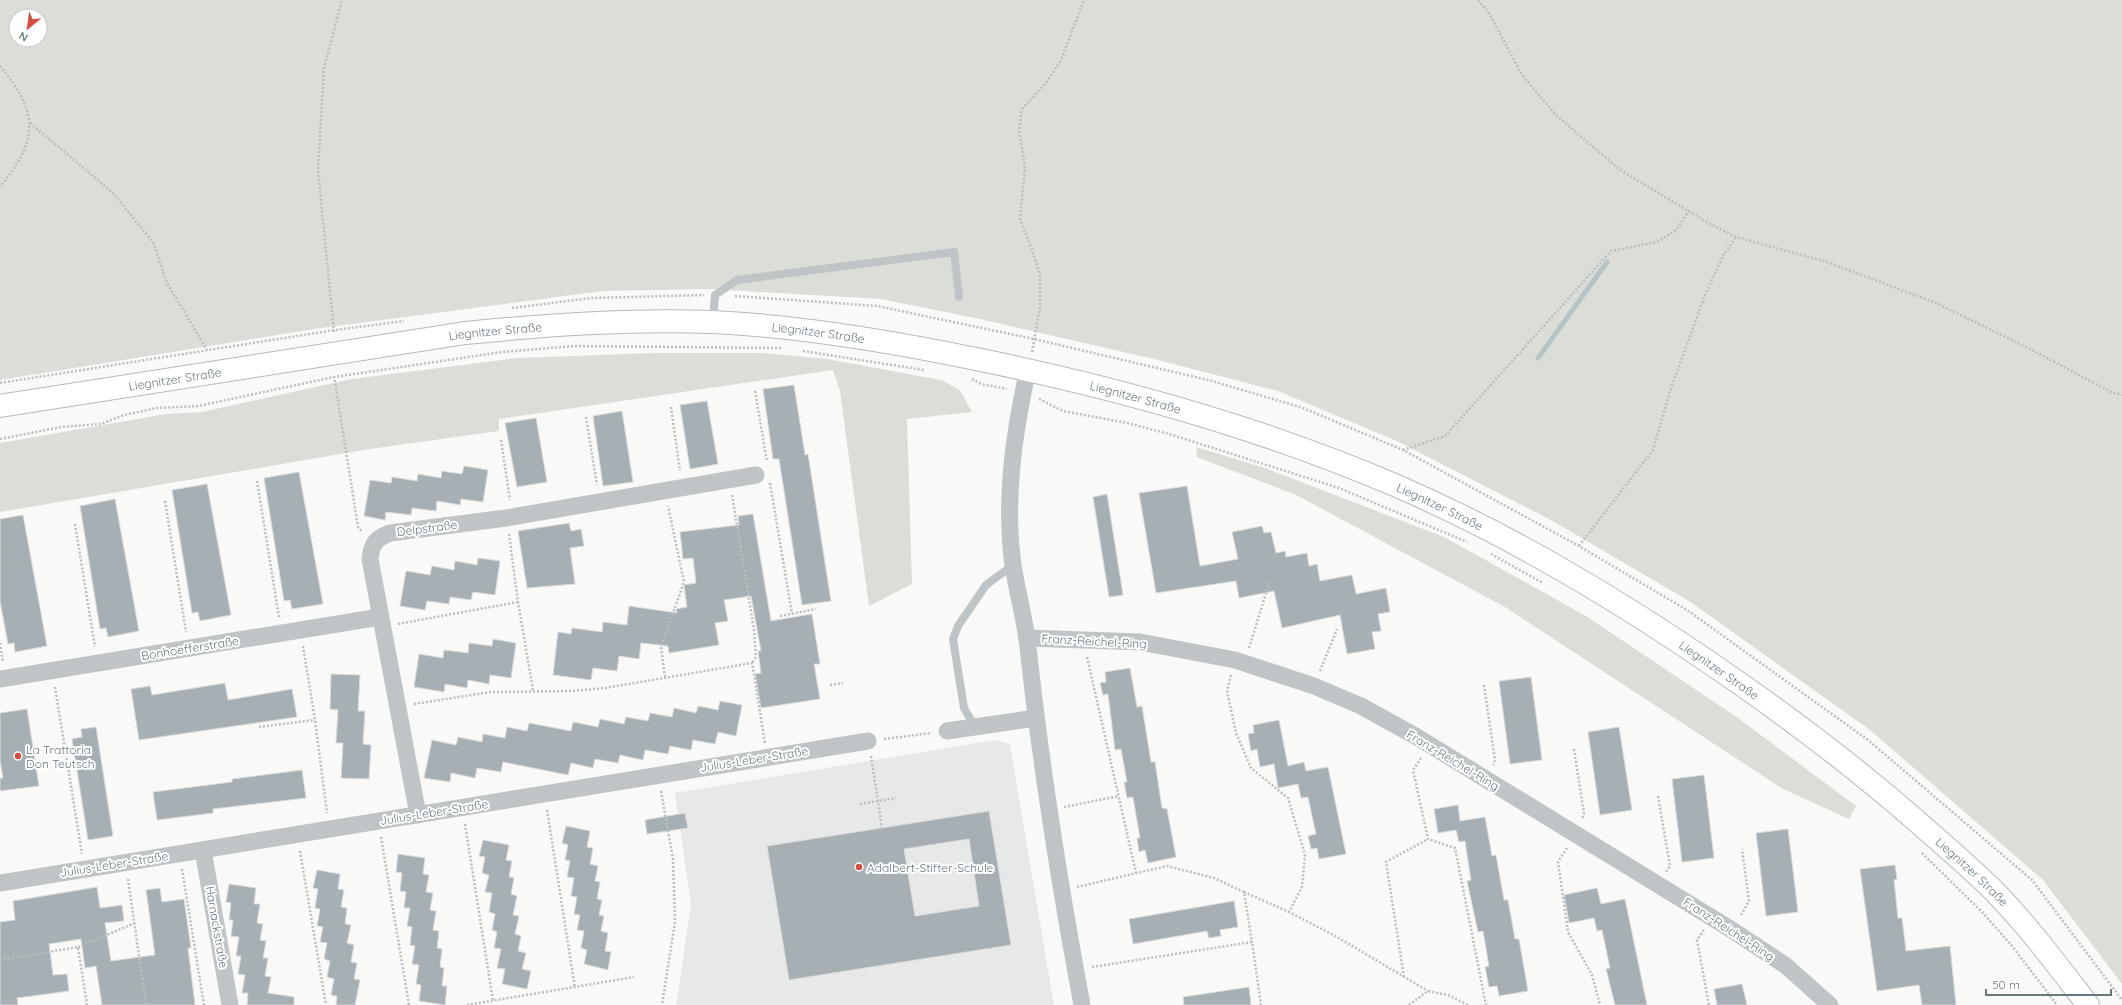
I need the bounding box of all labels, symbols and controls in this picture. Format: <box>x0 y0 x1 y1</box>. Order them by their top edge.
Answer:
north arrow <box>8 8 48 48</box>
text: N <box>16 29 30 45</box>
street label: Liegnitzer Straße <box>447 319 543 343</box>
street label: Liegnitzer Straße <box>771 319 866 346</box>
street label: Liegnitzer Straße <box>127 364 223 393</box>
street label: Liegnitzer Straße <box>1088 377 1183 416</box>
street label: Liegnitzer Straße <box>1395 479 1486 533</box>
street label: Delpstraße <box>396 517 458 539</box>
street label: Franz-Reichel-Ring <box>1041 631 1147 651</box>
street label: Bonhoefferstraße <box>140 633 240 663</box>
street label: Liegnitzer Straße <box>1677 637 1762 703</box>
street label: Franz-Reichel-Ring <box>1404 726 1502 794</box>
place label: La Trattoria Don Teutsch <box>26 742 95 771</box>
street label: Julius-Leber-Straße <box>699 743 809 775</box>
marker: La Trattoria Don Teutsch <box>13 751 23 761</box>
street label: Julius-Leber-Straße <box>379 796 489 828</box>
street label: Liegnitzer Straße <box>1933 834 2012 909</box>
street label: Julius-Leber-Straße <box>59 848 169 880</box>
place label: Adalbert-Stifter-Schule <box>867 860 994 875</box>
marker: Adalbert-Stifter-Schule <box>854 862 864 872</box>
street label: Harnackstraße <box>202 885 232 969</box>
street label: Franz-Reichel-Ring <box>1681 894 1777 964</box>
scale bar <box>1986 971 2111 997</box>
text: 50 m <box>1992 977 2020 992</box>

